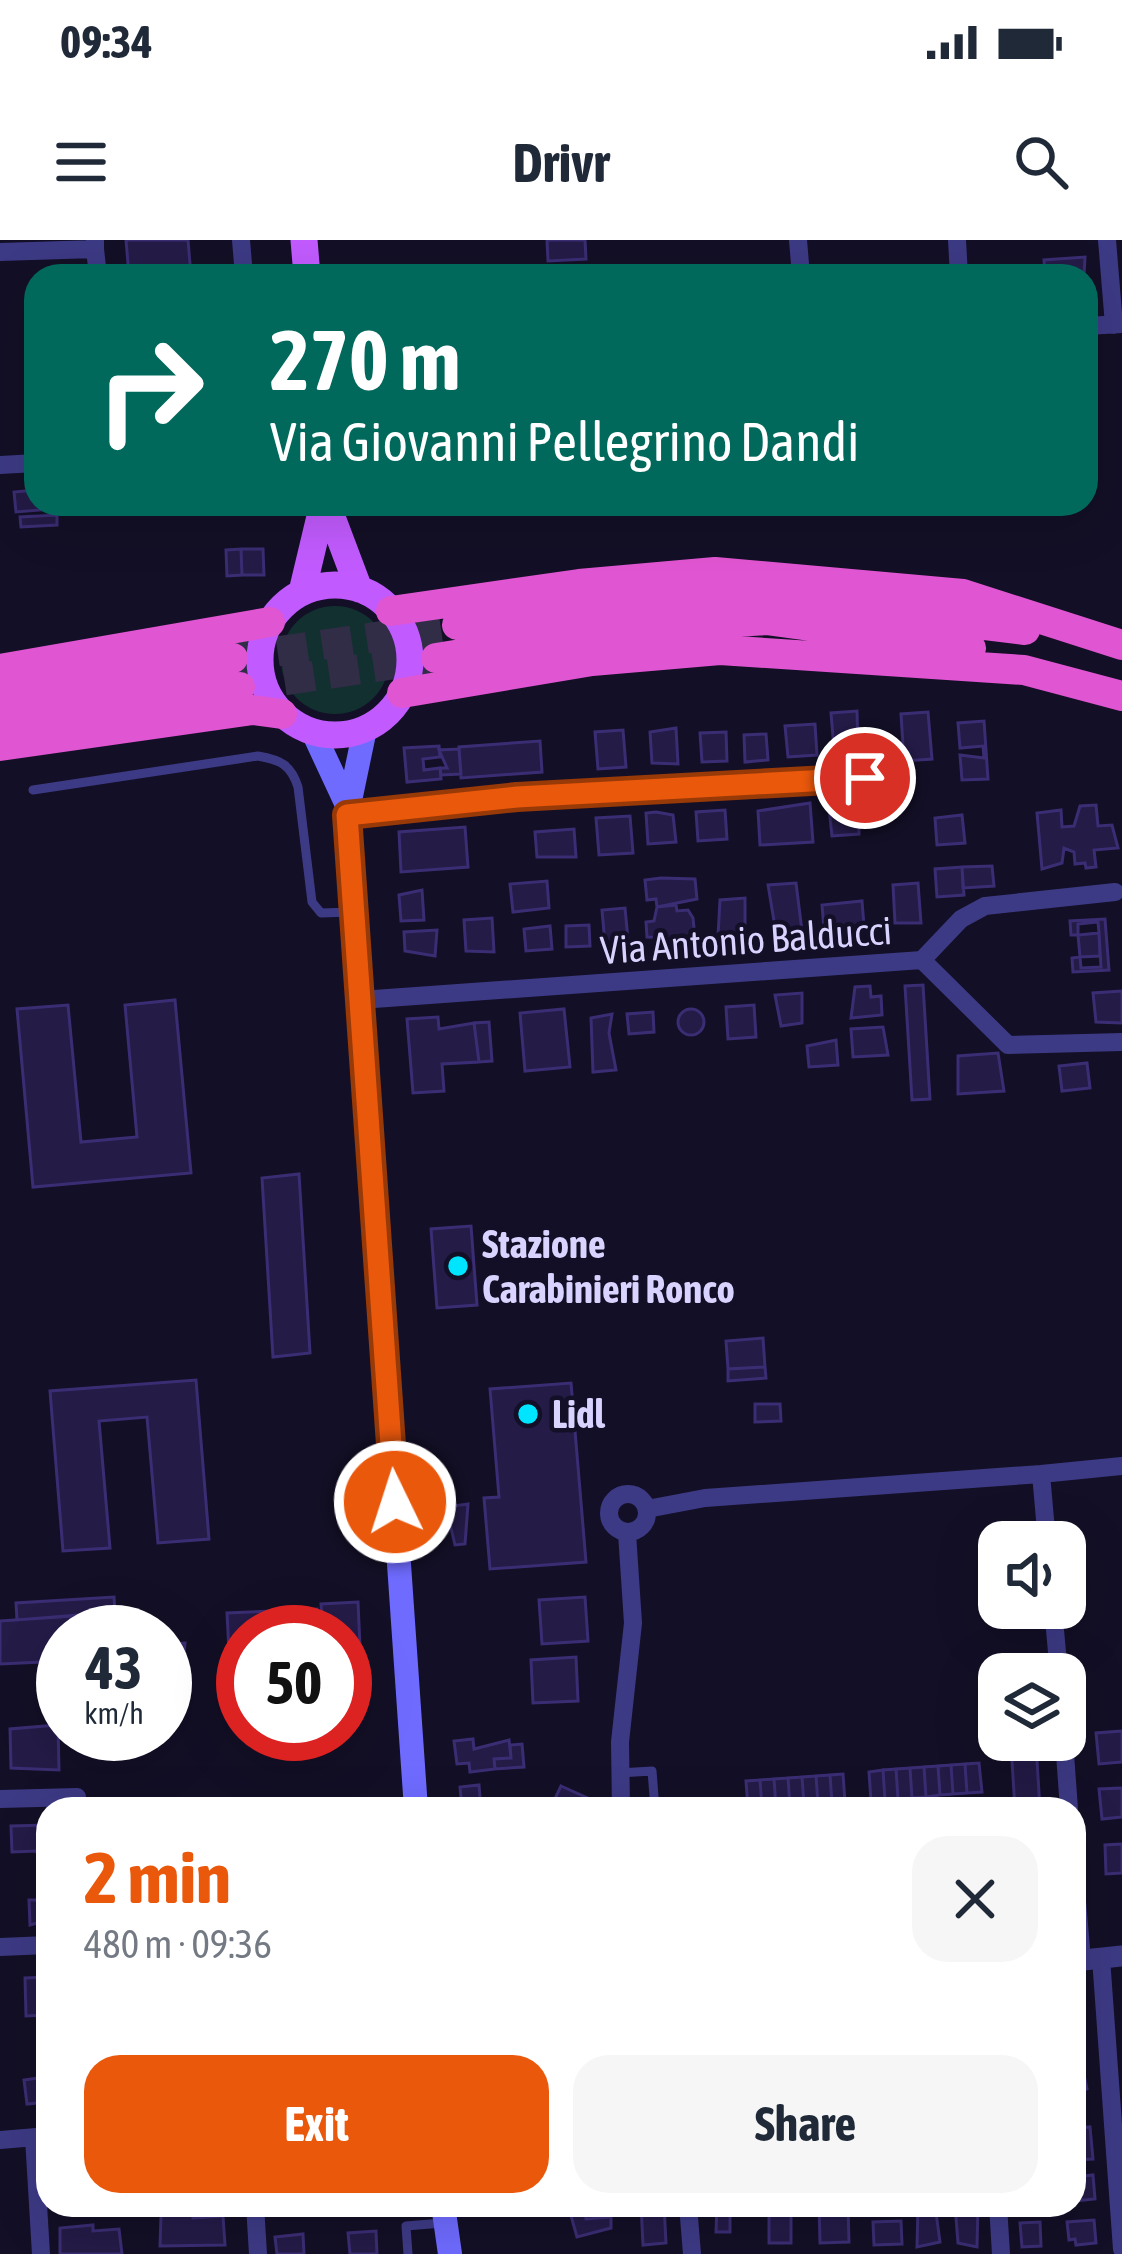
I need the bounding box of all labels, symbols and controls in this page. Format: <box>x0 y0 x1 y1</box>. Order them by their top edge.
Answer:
text: 09:34 <box>60 16 153 68</box>
icon: menu <box>48 129 114 195</box>
icon: search <box>1008 129 1074 195</box>
text: Drivr <box>513 132 609 193</box>
icon: right <box>72 312 228 468</box>
text: 270 m <box>270 312 460 408</box>
text: Via Giovanni Pellegrino Dandi <box>270 411 859 472</box>
pin <box>814 727 916 829</box>
icon: arrive <box>832 745 898 811</box>
street label: Via Antonio Balducci <box>599 908 893 972</box>
place label: Stazione Carabinieri Ronco <box>482 1222 735 1311</box>
marker: Stazione Carabinieri Ronco <box>445 1253 471 1279</box>
place label: Lidl <box>552 1392 606 1436</box>
marker: Lidl <box>515 1401 541 1427</box>
position arrow <box>332 1439 458 1565</box>
map controls <box>978 1521 1086 1761</box>
button: sound <box>978 1521 1086 1629</box>
speed limit sign: 50 <box>216 1605 372 1761</box>
text: 43 <box>86 1633 142 1702</box>
button: layers <box>978 1653 1086 1761</box>
text: km/h <box>84 1696 144 1730</box>
text: 2 min <box>84 1836 231 1918</box>
button: close <box>912 1836 1038 1962</box>
text: 480 m · 09:36 <box>84 1922 272 1966</box>
button: Exit <box>84 2055 549 2193</box>
button: Share <box>573 2055 1038 2193</box>

